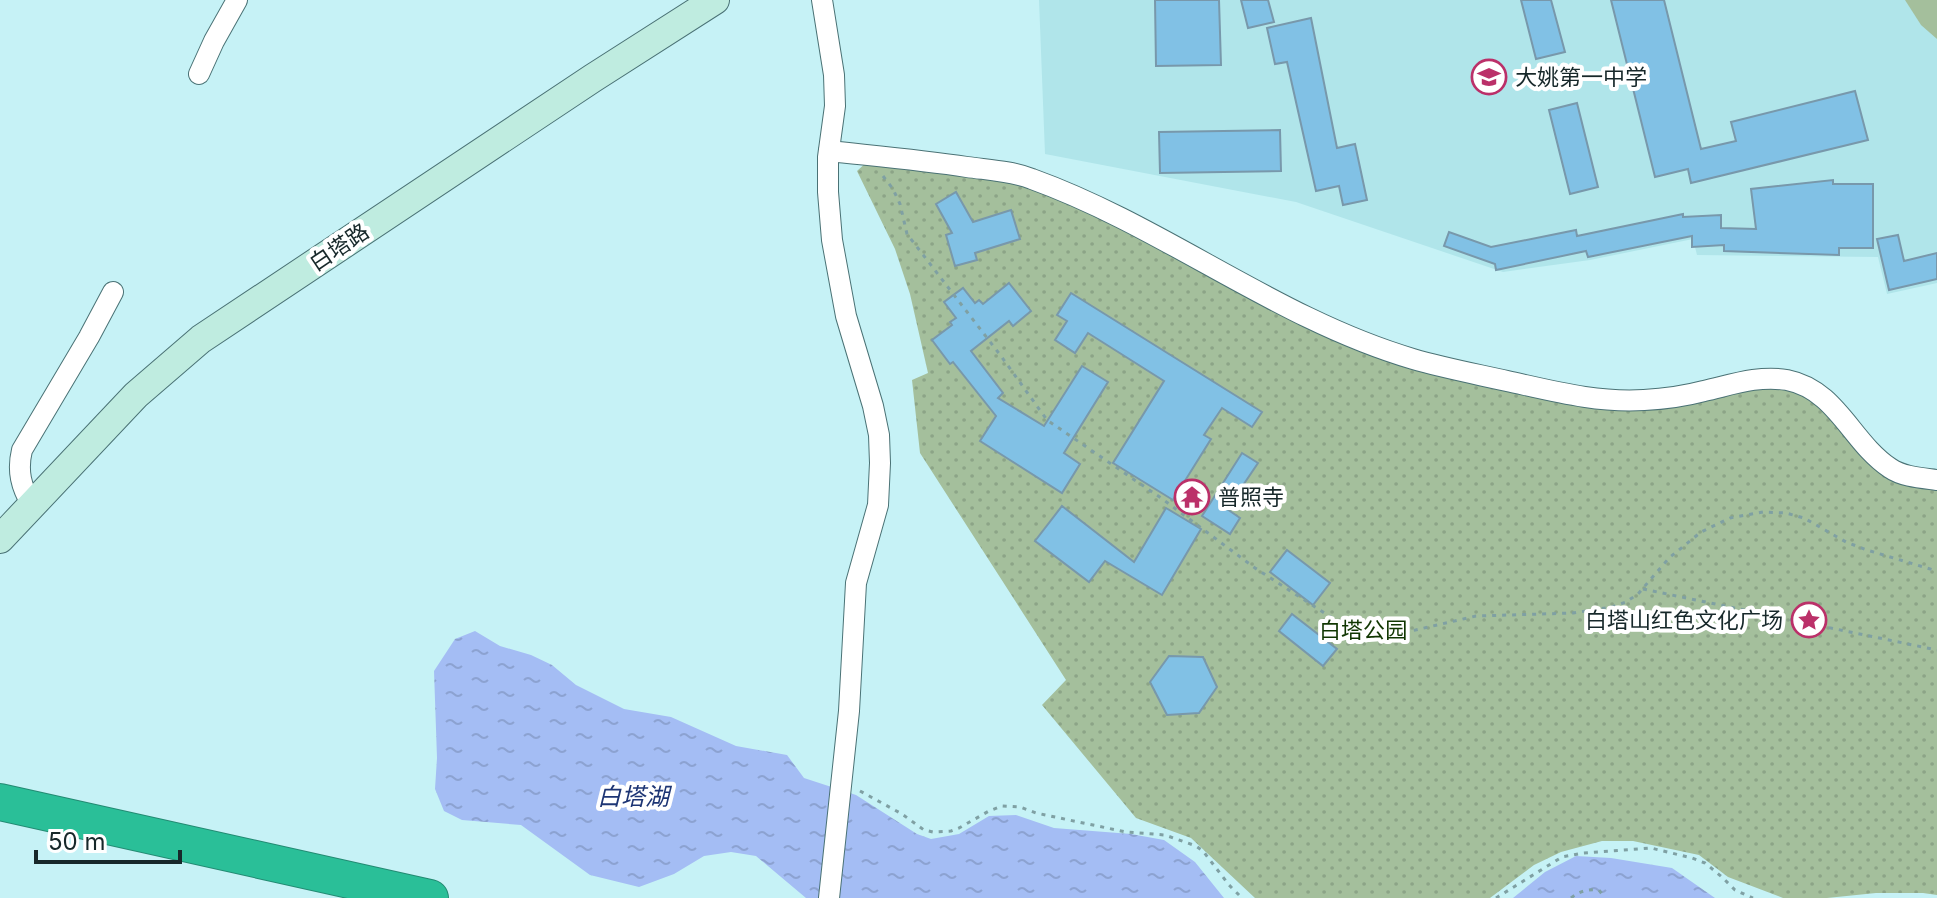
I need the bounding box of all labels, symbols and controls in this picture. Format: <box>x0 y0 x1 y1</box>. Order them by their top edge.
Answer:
school or university icon: 大姚第一中学 <box>1470 58 1508 96</box>
place label: 大姚第一中学 <box>1515 64 1647 90</box>
street label: 白塔路 <box>304 218 374 276</box>
temple icon: 普照寺 <box>1173 478 1211 516</box>
place label: 普照寺 <box>1218 484 1284 510</box>
place icon: 白塔山红色文化广场 <box>1790 601 1828 639</box>
place label: 白塔山红色文化广场 <box>1585 607 1783 633</box>
park label: 白塔公园 <box>1319 617 1407 643</box>
water label: 白塔湖 <box>597 782 673 811</box>
scale bar <box>36 814 180 864</box>
text: 50 m <box>48 827 106 856</box>

